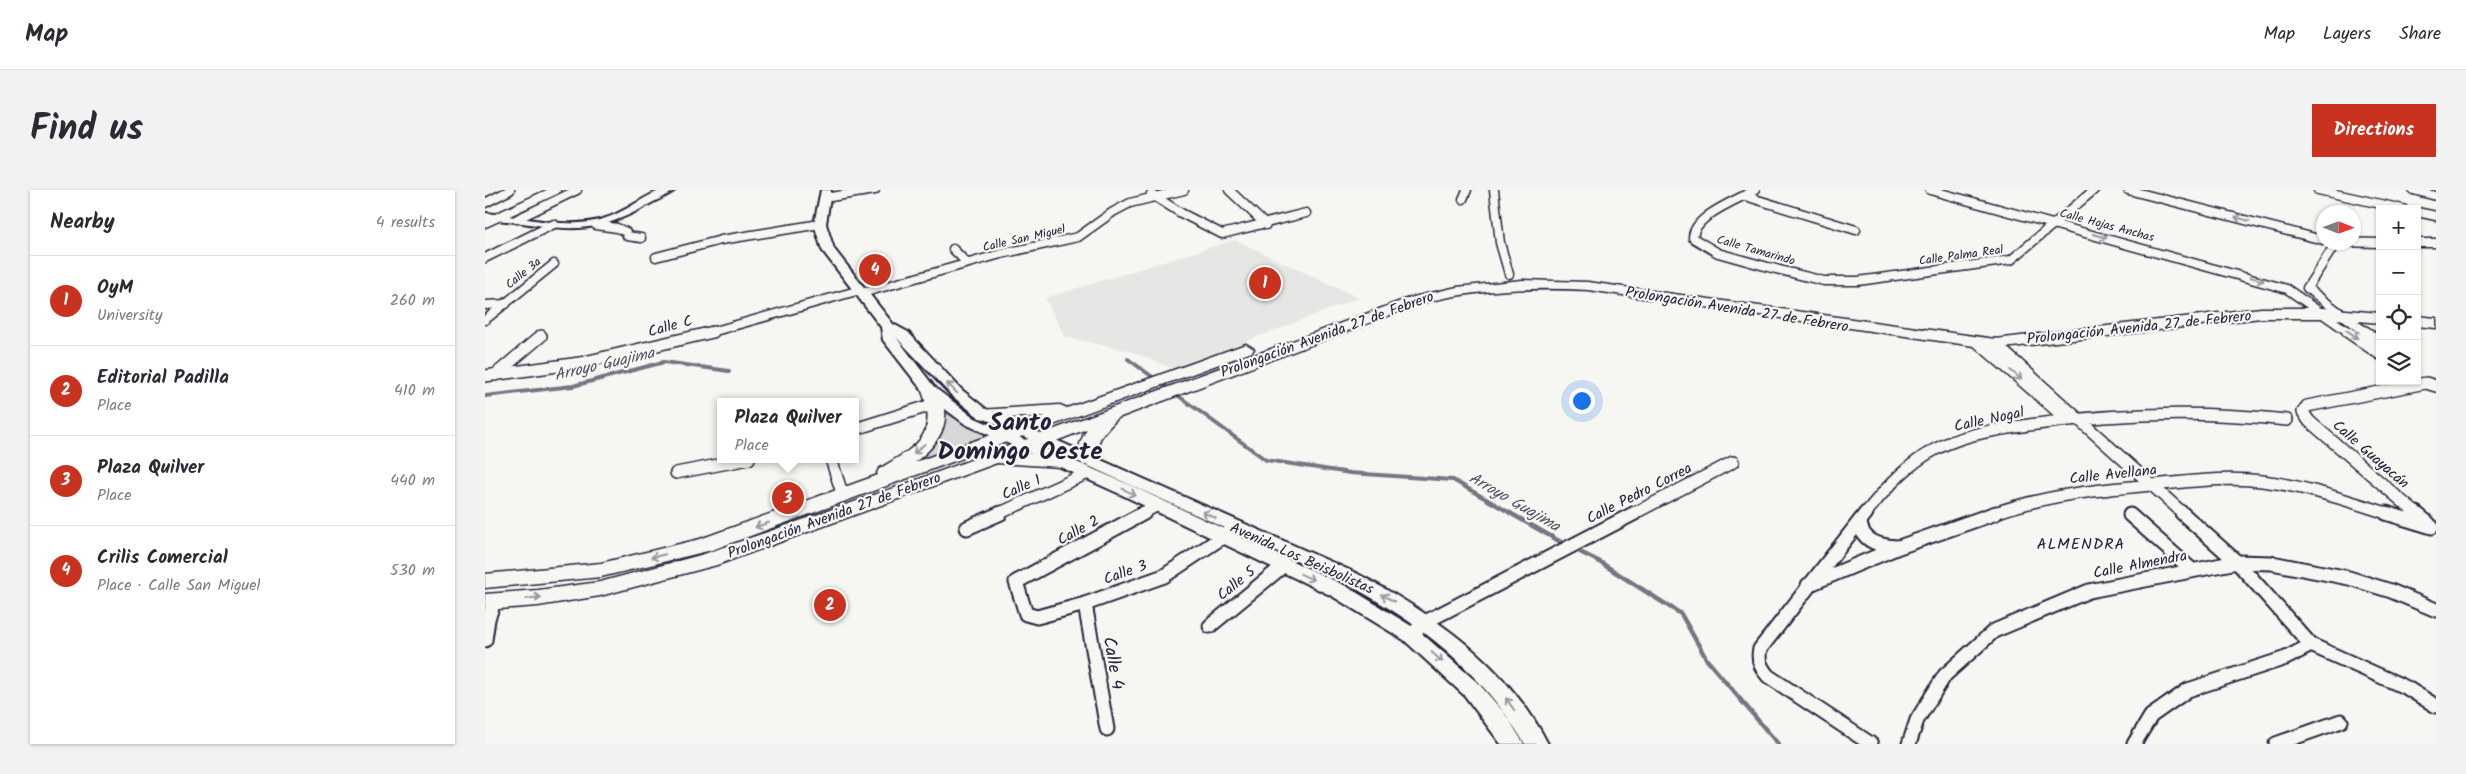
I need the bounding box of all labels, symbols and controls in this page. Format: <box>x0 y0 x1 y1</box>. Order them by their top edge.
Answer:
text: Map <box>25 15 68 54</box>
text: Map <box>2264 20 2295 49</box>
text: Layers <box>2323 20 2371 49</box>
text: Share <box>2399 20 2441 49</box>
text: Find us <box>30 102 143 158</box>
button: Directions <box>2312 104 2436 157</box>
street label: Calle Hojas Anchas <box>2057 204 2156 247</box>
north arrow <box>2316 205 2361 250</box>
map controls <box>2376 205 2421 385</box>
button: + <box>2376 205 2421 250</box>
text: Nearby <box>50 206 115 239</box>
text: 4 results <box>376 210 435 235</box>
one-way arrow <box>2235 214 2251 223</box>
street label: Calle San Miguel <box>981 220 1067 257</box>
street label: Calle Tamarindo <box>1714 230 1797 271</box>
one-way arrow <box>2092 232 2108 242</box>
street label: Calle Palma Real <box>1918 240 2005 271</box>
button: − <box>2376 250 2421 295</box>
pin: 4 <box>859 251 891 289</box>
street label: Calle 3a <box>501 253 546 294</box>
pin: 1 <box>1249 264 1281 302</box>
text: OyM <box>97 273 133 303</box>
one-way arrow <box>2248 275 2264 285</box>
street label: Prolongación Avenida 27 de Febrero <box>1623 280 1850 340</box>
street label: Prolongación Avenida 27 de Febrero <box>1217 285 1438 385</box>
text: 1 <box>64 288 68 313</box>
text: 260 m <box>390 288 435 313</box>
button: locate <box>2376 295 2421 340</box>
text: University <box>97 303 162 328</box>
street label: Prolongación Avenida 27 de Febrero <box>2026 304 2253 352</box>
street label: Calle C <box>645 310 695 344</box>
one-way arrow <box>2345 328 2358 339</box>
water label: Arroyo Guajima <box>552 340 658 388</box>
button: layers <box>2376 340 2421 385</box>
text: Editorial Padilla <box>97 363 229 393</box>
one-way arrow <box>2009 369 2022 380</box>
text: 2 <box>61 378 71 403</box>
text: 410 m <box>394 378 435 403</box>
one-way arrow <box>946 382 958 394</box>
your location <box>1569 388 1595 414</box>
text: Place <box>97 393 131 418</box>
popup <box>717 398 859 463</box>
street label: Calle Nogal <box>1952 401 2027 439</box>
text: Plaza Quilver <box>734 403 842 433</box>
district label: Santo Domingo Oeste <box>938 403 1102 472</box>
street label: Calle Guayacán <box>2326 414 2414 495</box>
text: Place <box>734 433 769 458</box>
one-way arrow <box>912 443 925 455</box>
text: Plaza Quilver <box>97 453 204 483</box>
street label: Calle Pedro Correa <box>1582 457 1696 531</box>
street label: Calle Avellana <box>2068 458 2158 492</box>
street label: Prolongación Avenida 27 de Febrero <box>724 466 945 566</box>
water label: Arroyo Guajima <box>1464 466 1566 539</box>
text: 3 <box>62 468 70 493</box>
text: 440 m <box>390 468 435 493</box>
street label: Calle 1 <box>998 469 1045 507</box>
pin: 3 <box>772 479 804 517</box>
text: Place <box>97 483 131 508</box>
one-way arrow <box>1121 487 1136 497</box>
street label: Calle 2 <box>1053 510 1104 552</box>
one-way arrow <box>1202 510 1217 520</box>
street label: Avenida Los Beisbolistas <box>1226 516 1378 602</box>
one-way arrow <box>755 520 771 530</box>
district label: ALMENDRA <box>2037 532 2125 557</box>
text: Crilis Comercial <box>97 543 228 573</box>
street label: Calle Almendra <box>2091 544 2189 586</box>
one-way arrow <box>650 552 666 561</box>
street label: Calle 3 <box>1100 554 1151 592</box>
text: 4 <box>62 558 70 583</box>
text: 530 m <box>390 558 435 583</box>
street label: Calle 5 <box>1212 560 1262 607</box>
one-way arrow <box>1299 572 1314 582</box>
text: Place · Calle San Miguel <box>97 573 260 598</box>
pin: 2 <box>814 586 846 624</box>
one-way arrow <box>1382 592 1396 602</box>
one-way arrow <box>525 593 541 603</box>
street label: Calle 4 <box>1094 635 1131 692</box>
one-way arrow <box>1431 651 1444 663</box>
one-way arrow <box>1505 697 1515 711</box>

